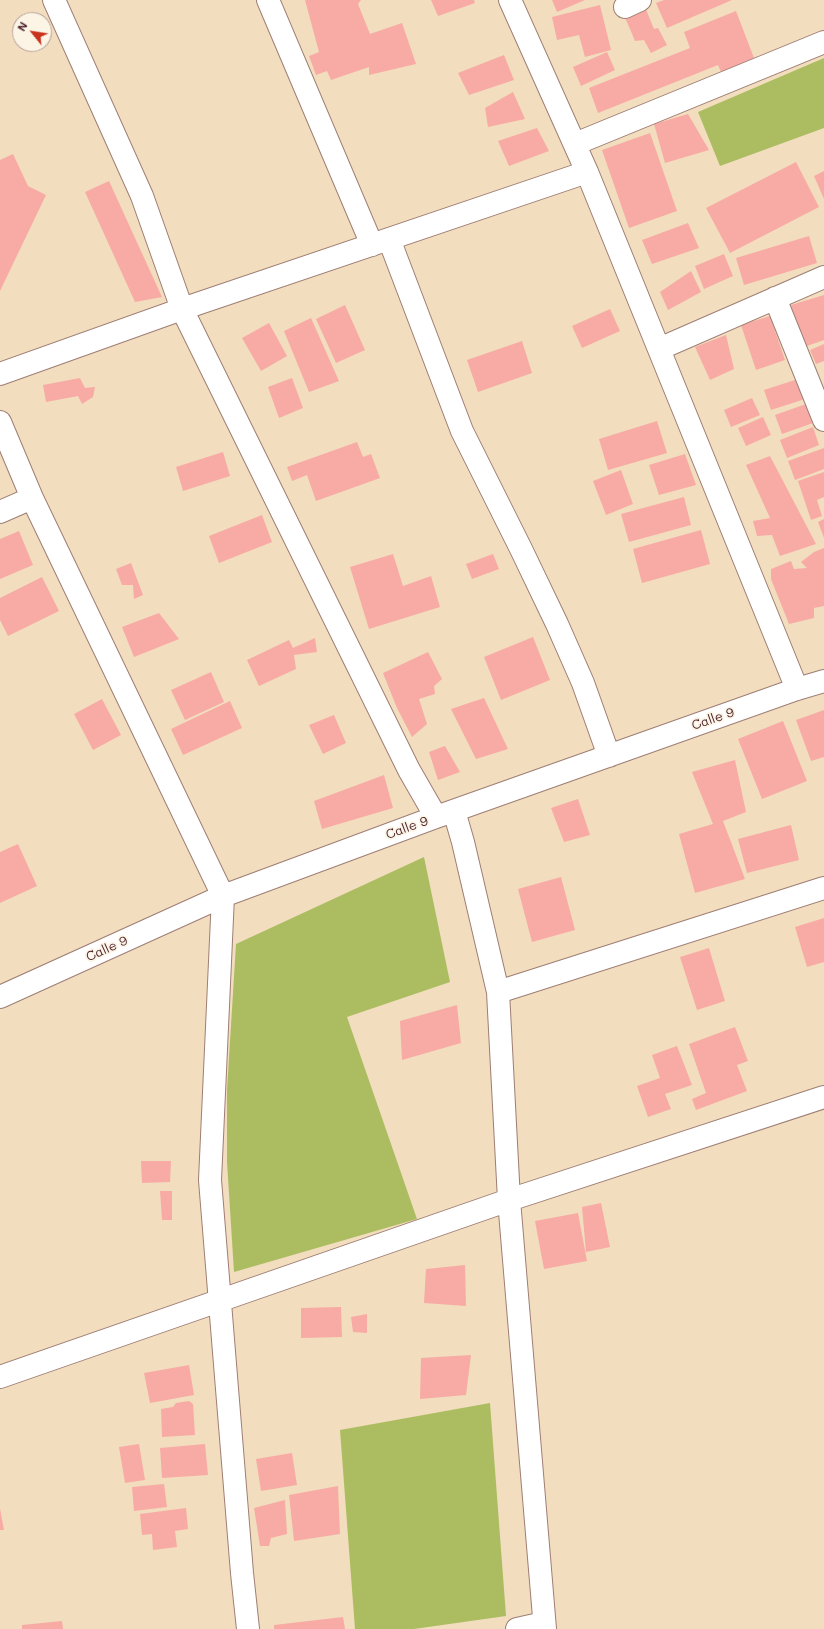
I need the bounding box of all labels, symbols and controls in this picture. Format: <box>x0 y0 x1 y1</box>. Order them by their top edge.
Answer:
north arrow <box>12 12 52 52</box>
text: N <box>13 19 31 34</box>
street label: Calle 9 <box>690 704 736 734</box>
street label: Calle 9 <box>384 813 430 843</box>
street label: Calle 9 <box>84 933 130 965</box>

